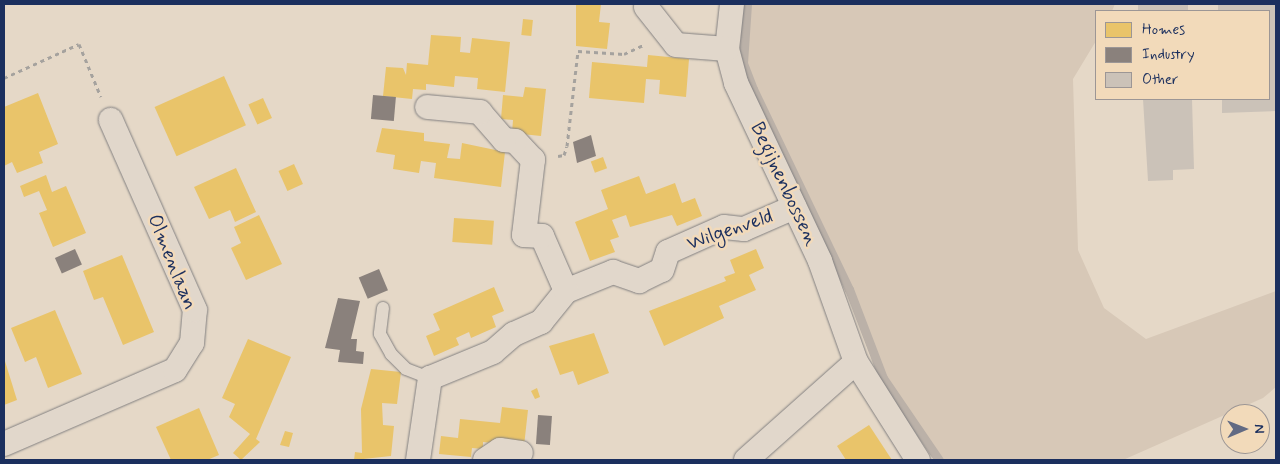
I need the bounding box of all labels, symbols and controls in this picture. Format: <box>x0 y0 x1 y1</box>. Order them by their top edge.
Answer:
legend <box>1095 10 1270 100</box>
text: Homes <box>1142 20 1185 40</box>
text: Industry <box>1142 45 1195 65</box>
text: Other <box>1142 70 1178 90</box>
street label: Begijnenbossen <box>745 118 823 250</box>
street label: Wilgenveld <box>684 204 776 256</box>
street label: Olmenlaan <box>142 211 202 313</box>
north arrow <box>1220 404 1270 454</box>
text: N <box>1250 424 1268 434</box>

